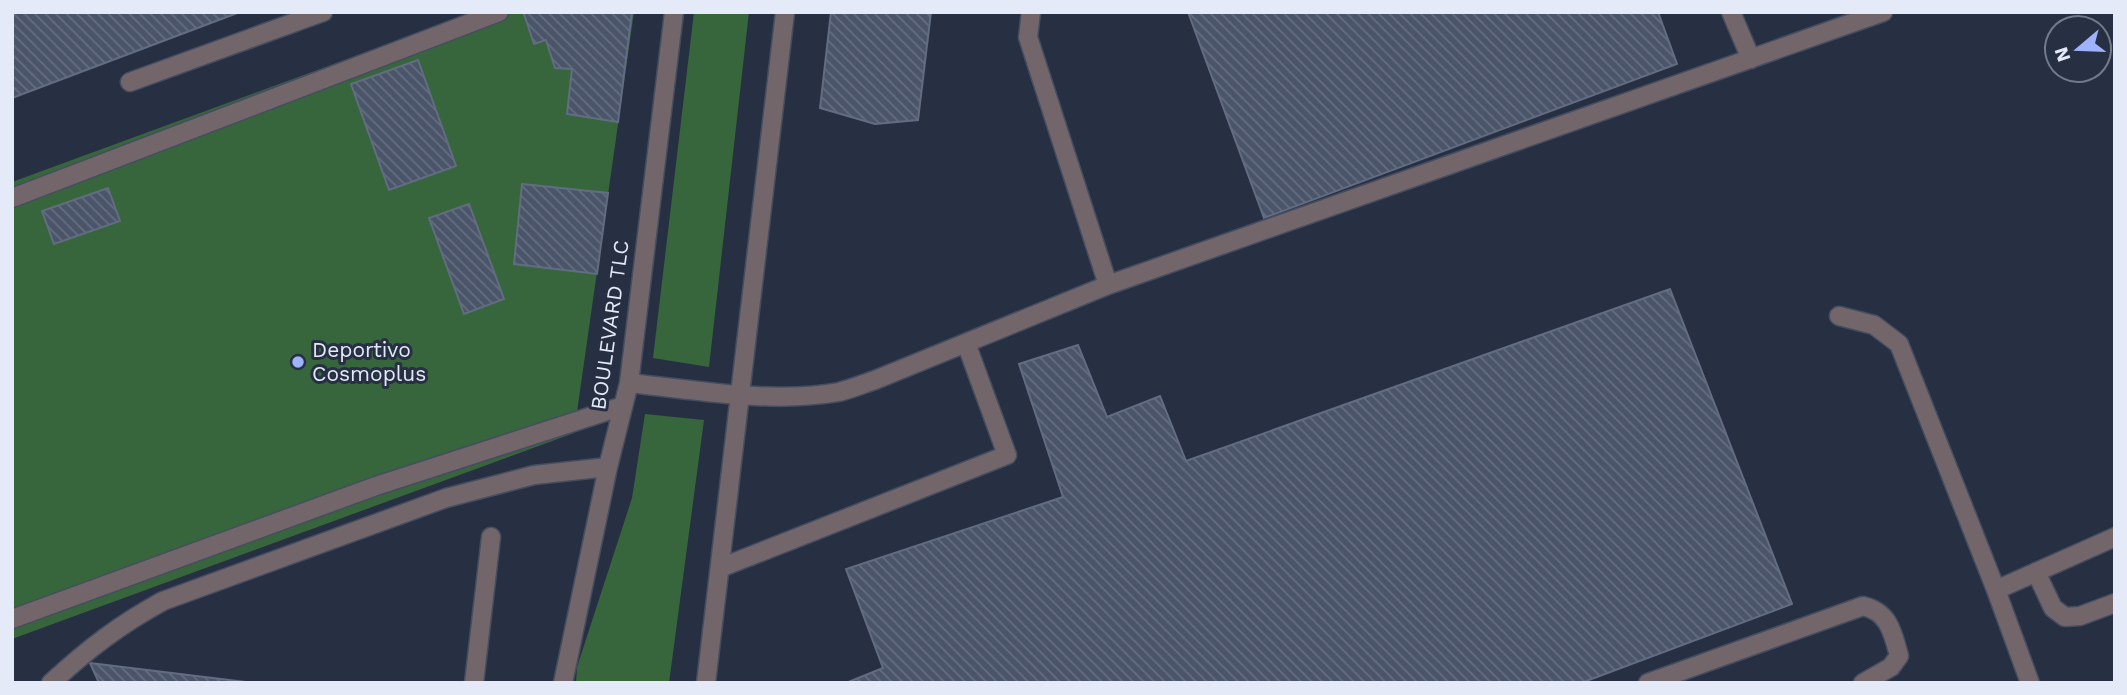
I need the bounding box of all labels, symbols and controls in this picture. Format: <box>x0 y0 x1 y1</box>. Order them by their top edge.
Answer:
north arrow <box>2043 14 2113 84</box>
text: N <box>2049 44 2076 65</box>
street label: BOULEVARD TLC <box>585 238 634 412</box>
place label: Deportivo Cosmoplus <box>312 337 426 386</box>
marker: Deportivo Cosmoplus <box>290 354 306 370</box>

